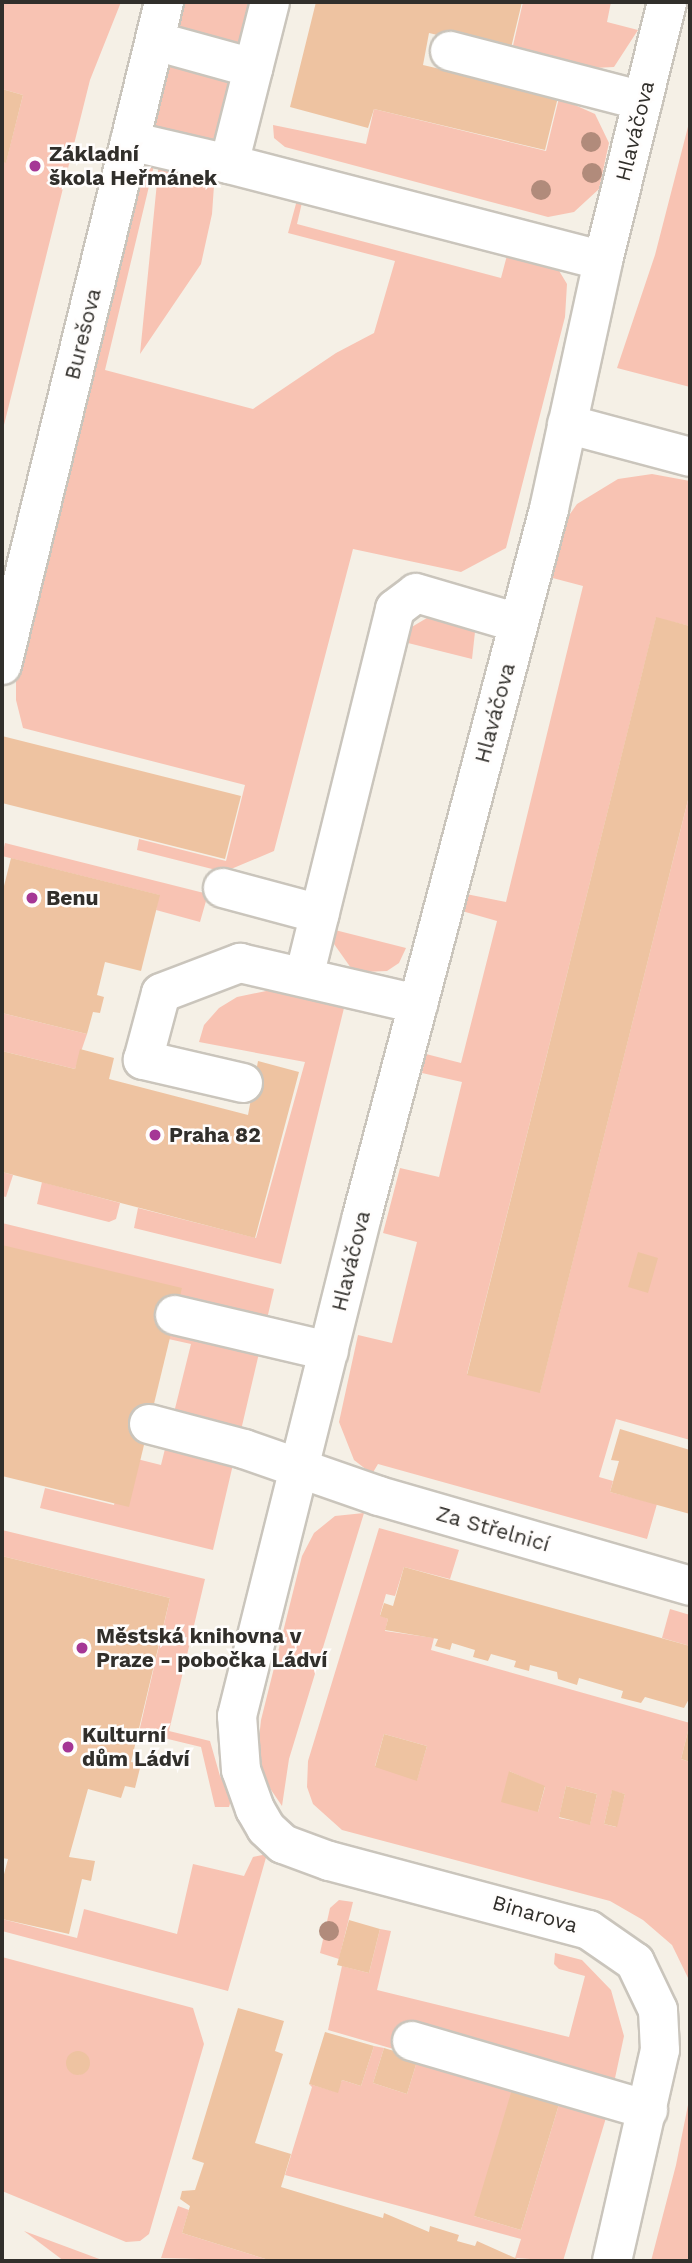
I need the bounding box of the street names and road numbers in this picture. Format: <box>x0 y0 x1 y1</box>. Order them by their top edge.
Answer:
street label: Hlaváčova <box>610 78 660 184</box>
street label: Burešova <box>59 286 107 382</box>
street label: Hlaváčova <box>470 660 520 766</box>
street label: Hlaváčova <box>326 1208 376 1314</box>
street label: Za Střelnicí <box>433 1501 553 1557</box>
street label: Binarova <box>489 1890 581 1938</box>

